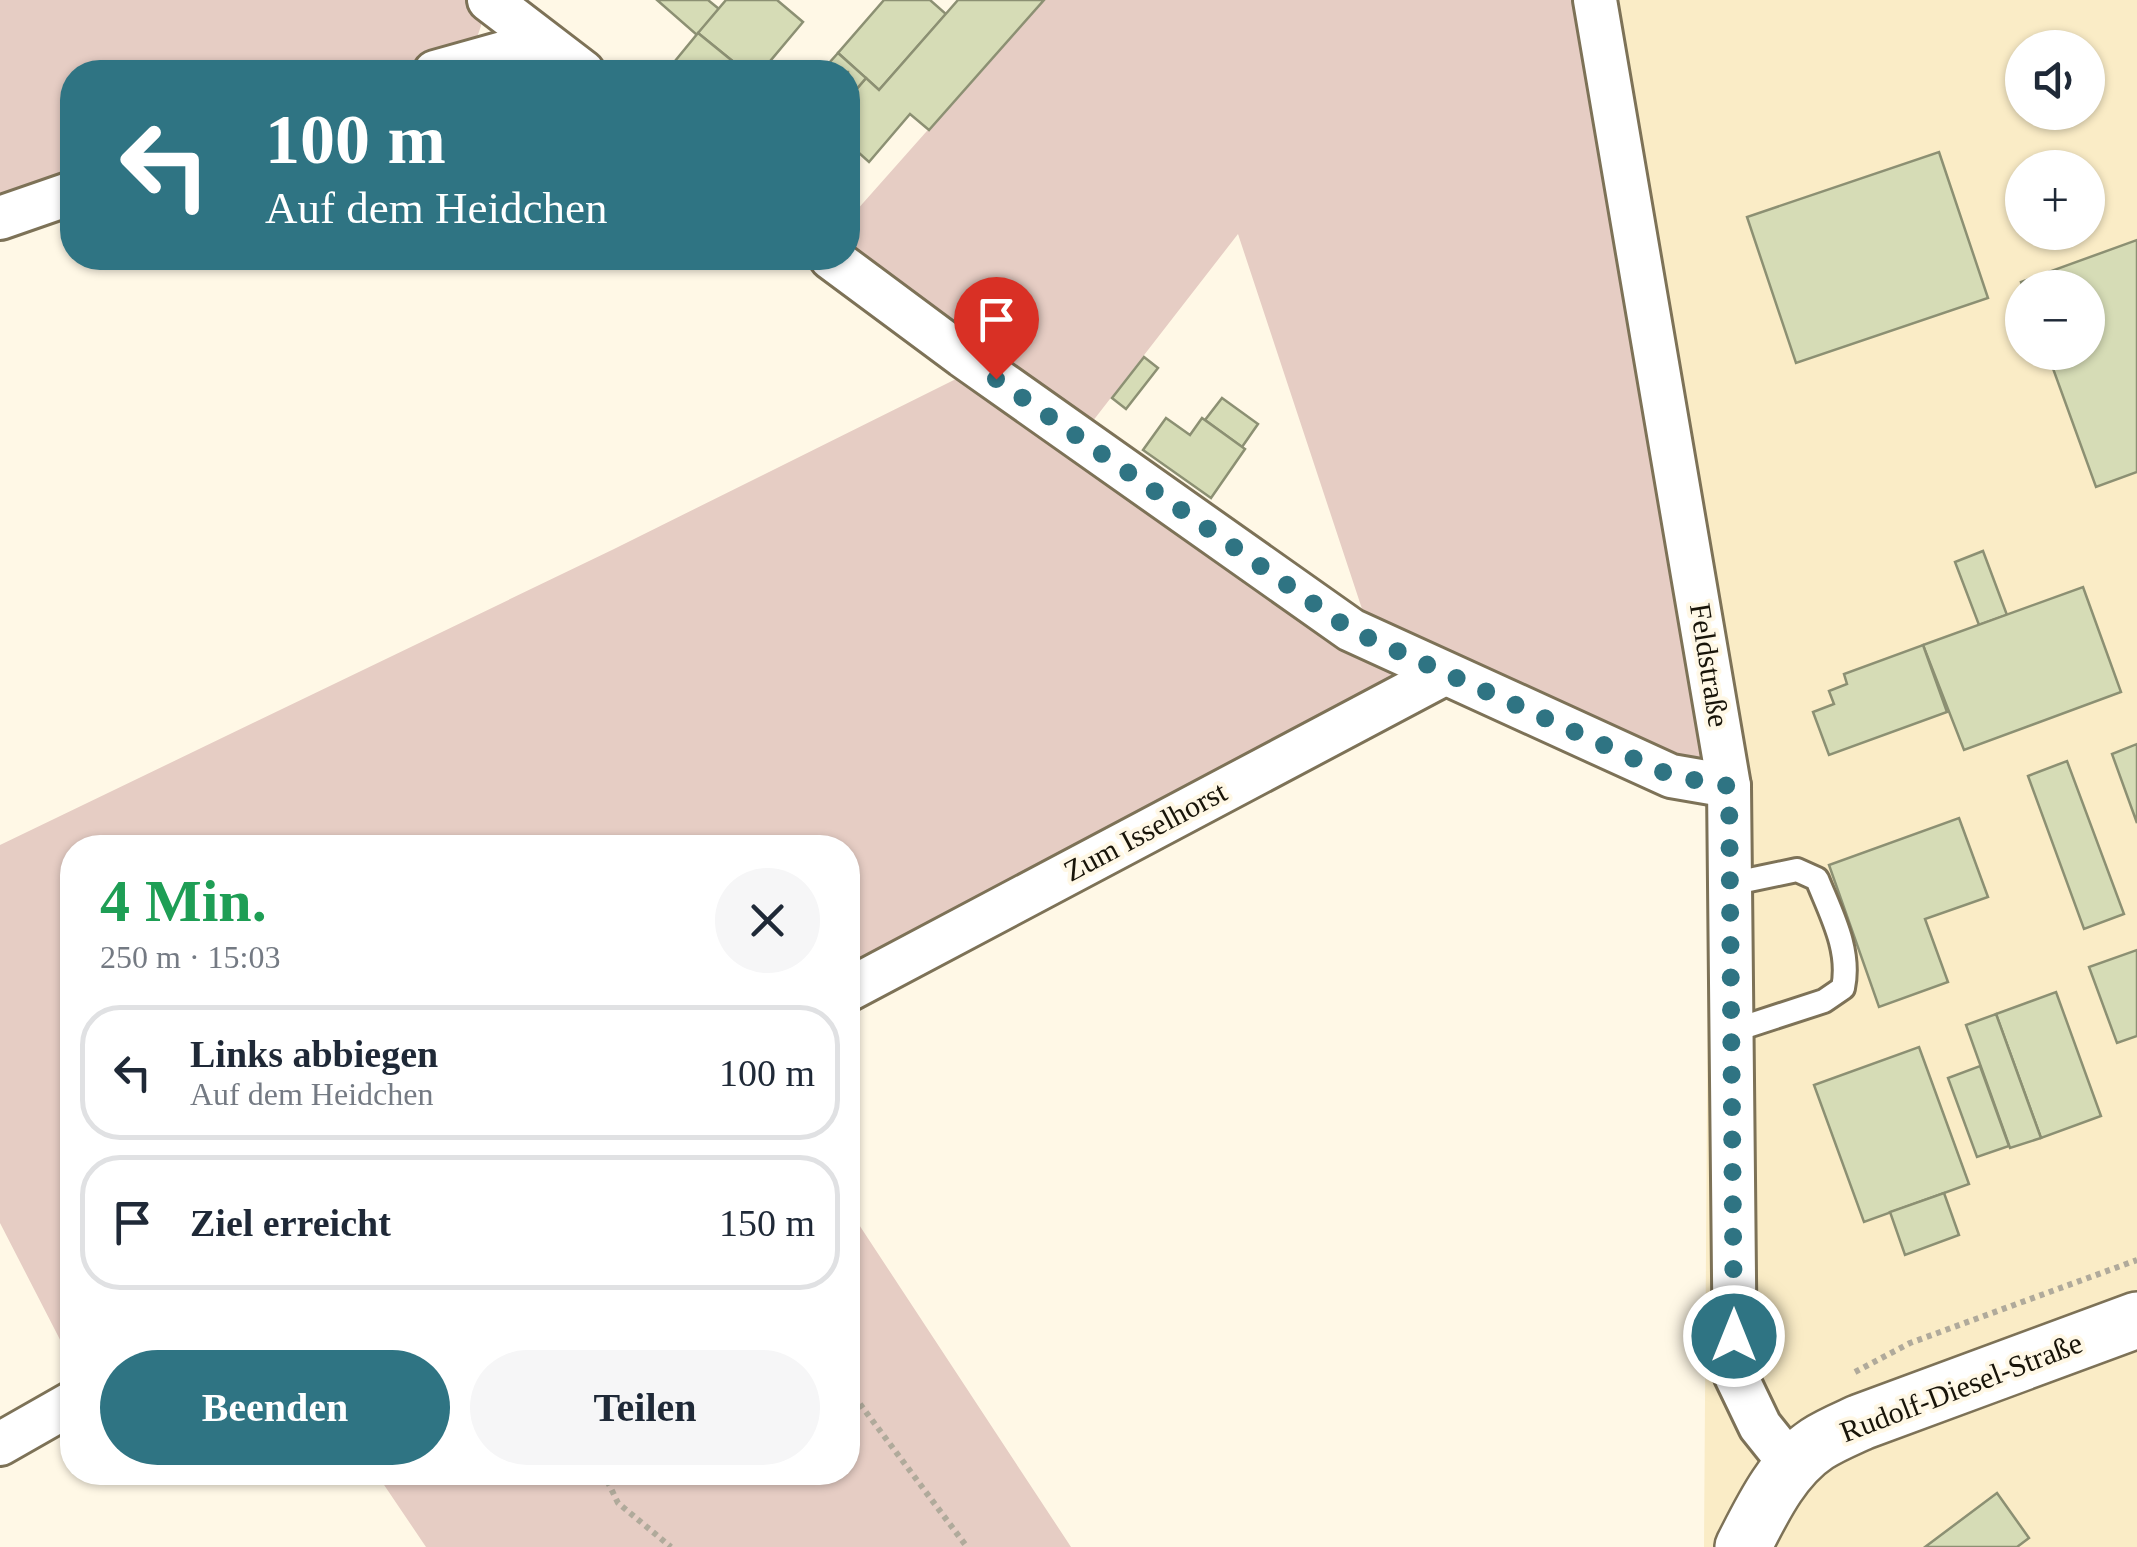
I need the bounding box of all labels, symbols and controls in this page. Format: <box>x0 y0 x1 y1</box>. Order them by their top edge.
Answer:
map controls <box>2005 30 2105 370</box>
button: sound <box>2005 30 2105 130</box>
icon: left <box>100 100 230 230</box>
text: 100 m <box>265 101 446 178</box>
button: + <box>2005 150 2105 250</box>
text: Auf dem Heidchen <box>265 183 607 233</box>
button: − <box>2005 270 2105 370</box>
pin <box>954 277 1039 380</box>
icon: arrive <box>969 292 1024 347</box>
street label: Feldstraße <box>1684 601 1736 729</box>
street label: Zum Isselhorst <box>1058 774 1232 888</box>
text: 4 Min. <box>100 868 267 934</box>
button: close <box>715 868 820 973</box>
text: 250 m · 15:03 <box>100 939 280 975</box>
text: Links abbiegen <box>190 1033 438 1075</box>
icon: left <box>105 1045 160 1100</box>
text: 100 m <box>719 1052 815 1094</box>
text: Auf dem Heidchen <box>190 1076 433 1112</box>
icon: arrive <box>105 1195 160 1250</box>
text: Ziel erreicht <box>190 1202 391 1244</box>
text: 150 m <box>719 1202 815 1244</box>
position arrow <box>1682 1284 1786 1388</box>
street label: Rudolf-Diesel-Straße <box>1835 1326 2087 1448</box>
button: Beenden <box>100 1350 450 1465</box>
button: Teilen <box>470 1350 820 1465</box>

